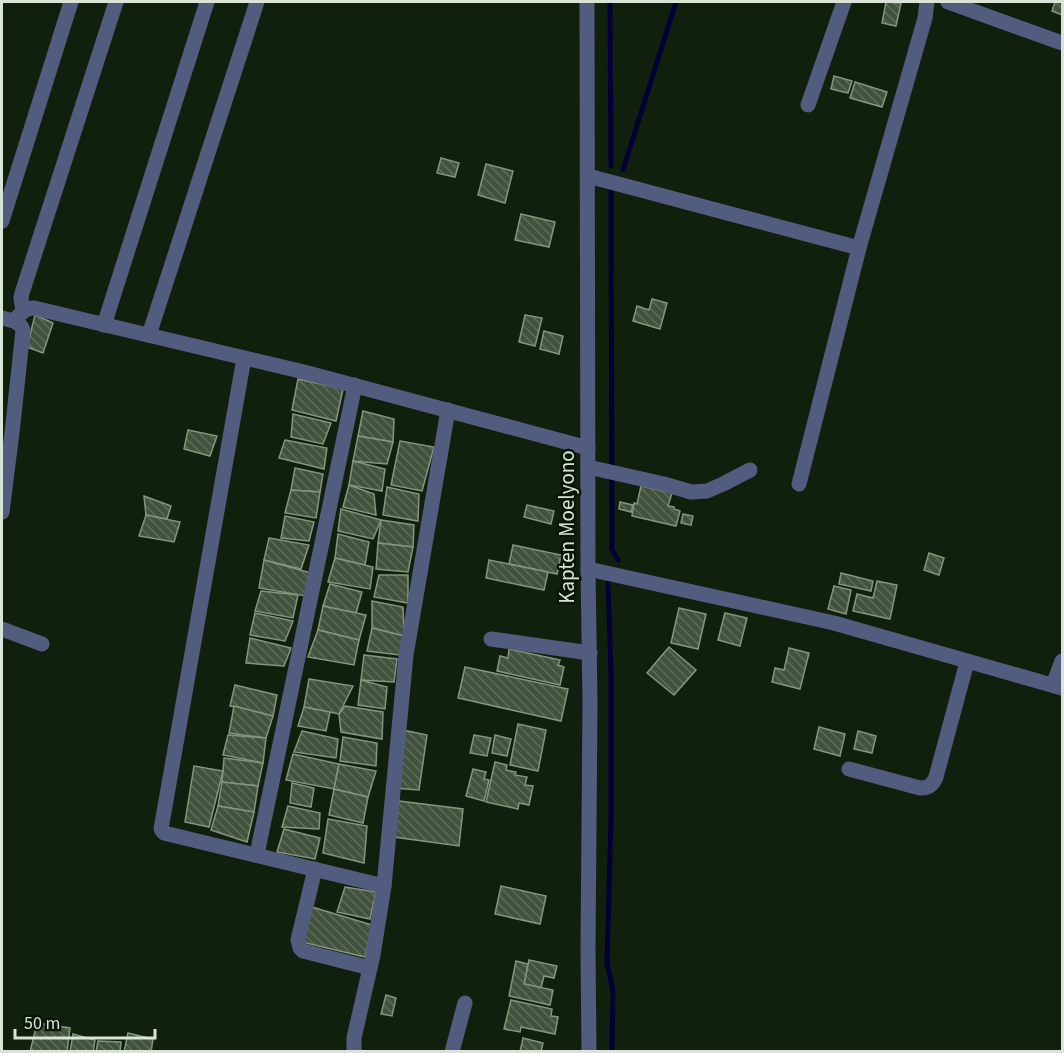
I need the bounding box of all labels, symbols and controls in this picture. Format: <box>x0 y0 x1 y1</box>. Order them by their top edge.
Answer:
street label: Kapten Moelyono <box>552 450 582 604</box>
scale bar <box>15 1002 154 1040</box>
text: 50 m <box>24 1011 60 1036</box>

